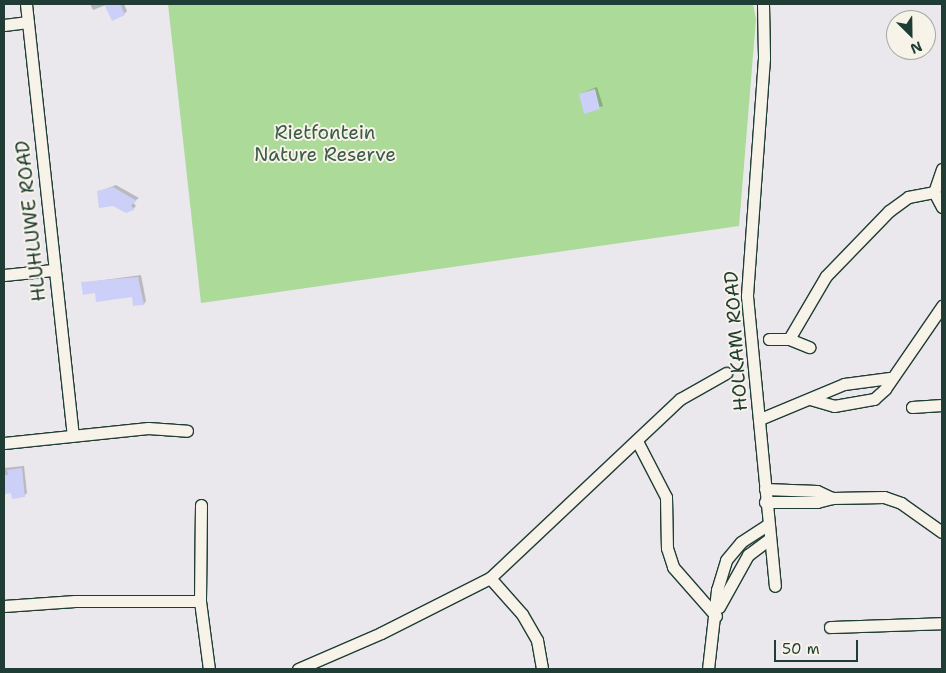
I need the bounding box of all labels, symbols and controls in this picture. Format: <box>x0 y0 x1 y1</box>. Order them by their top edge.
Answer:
north arrow <box>886 10 936 60</box>
text: N <box>908 37 925 58</box>
park label: Rietfontein Nature Reserve <box>254 122 396 166</box>
street label: HLUHLUWE ROAD <box>11 139 51 303</box>
street label: HOLKAM ROAD <box>720 270 752 412</box>
scale bar <box>776 630 860 662</box>
text: 50 m <box>782 639 820 659</box>

